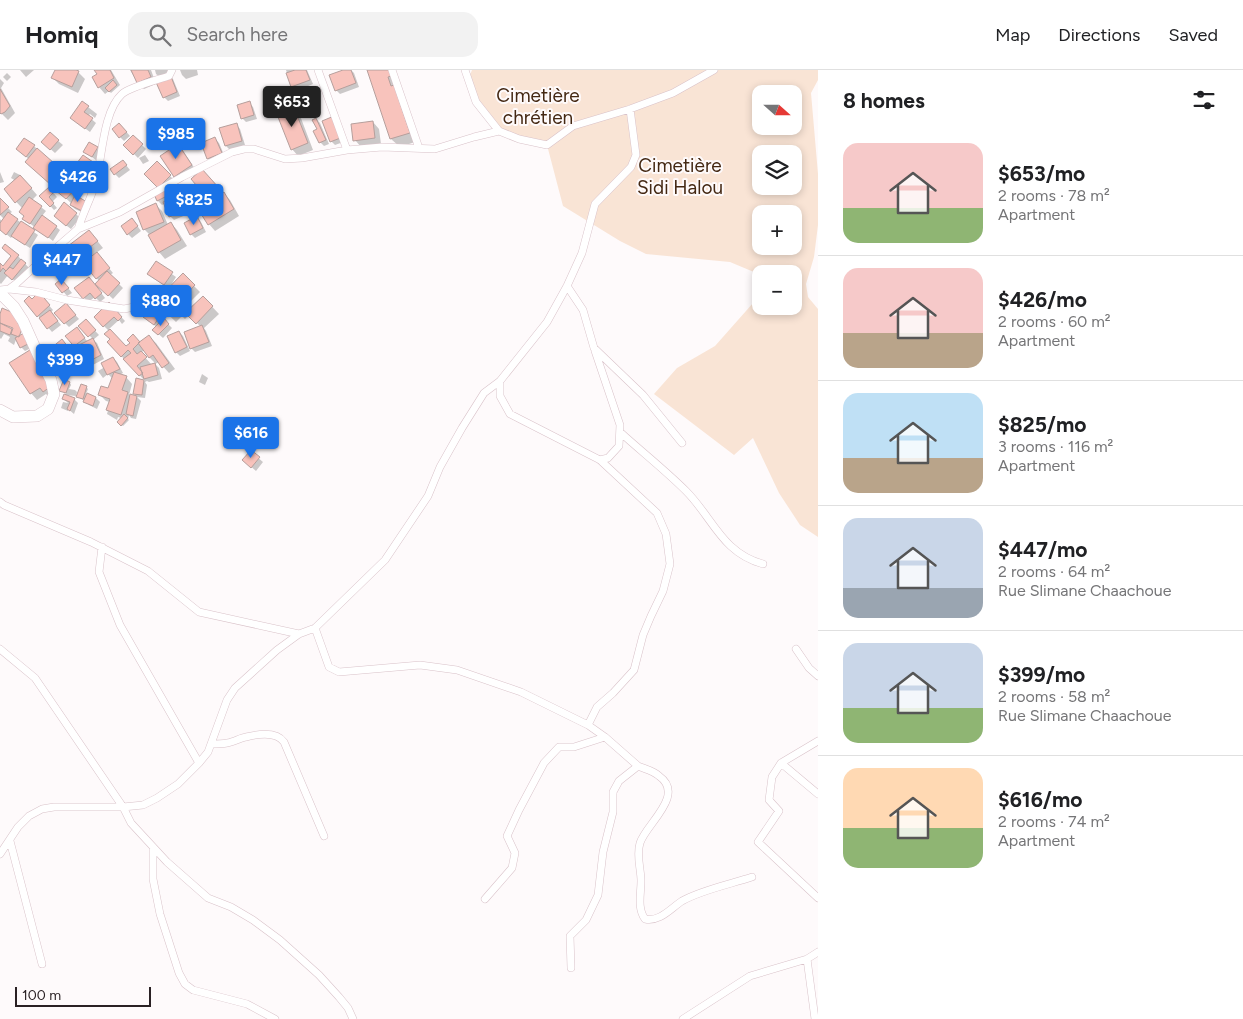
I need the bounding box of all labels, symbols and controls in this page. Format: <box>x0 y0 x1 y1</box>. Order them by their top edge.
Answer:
search box <box>128 12 478 57</box>
text: Homiq <box>25 20 98 49</box>
icon: search <box>146 21 174 49</box>
text: Search here <box>186 23 288 46</box>
text: Map <box>995 24 1030 46</box>
text: Directions <box>1058 24 1140 46</box>
text: Saved <box>1168 24 1218 46</box>
park label: Cimetière chrétien <box>496 84 580 129</box>
pin: $653 <box>262 85 322 128</box>
north arrow <box>752 85 802 135</box>
map controls <box>752 85 802 315</box>
icon: filters <box>1190 86 1218 114</box>
text: 8 homes <box>843 88 925 113</box>
text: $653 <box>274 92 310 111</box>
pin: $985 <box>146 118 206 160</box>
text: $985 <box>157 124 195 143</box>
button: layers <box>752 145 802 195</box>
park label: Cimetière Sidi Halou <box>637 154 723 199</box>
pin: $426 <box>48 160 108 203</box>
text: $653/mo <box>998 161 1085 186</box>
icon: home <box>883 163 943 223</box>
text: $426 <box>59 167 97 186</box>
pin: $825 <box>164 184 224 226</box>
text: 2 rooms · 78 m² <box>998 186 1110 205</box>
text: $825 <box>175 190 213 209</box>
button: + <box>752 205 802 255</box>
text: Apartment <box>998 205 1075 224</box>
pin: $447 <box>32 244 92 286</box>
text: $447 <box>43 250 81 269</box>
button: − <box>752 265 802 315</box>
pin: $880 <box>131 284 191 327</box>
text: $426/mo <box>998 287 1087 312</box>
icon: home <box>883 288 943 348</box>
text: $880 <box>142 291 180 310</box>
text: 2 rooms · 60 m² <box>998 312 1111 331</box>
text: Apartment <box>998 331 1075 350</box>
pin: $399 <box>35 344 95 386</box>
text: $399 <box>47 350 83 369</box>
text: $825/mo <box>998 412 1086 437</box>
icon: home <box>883 413 943 473</box>
pin: $616 <box>221 416 281 459</box>
text: $616 <box>234 423 268 442</box>
text: 3 rooms · 116 m² <box>998 437 1113 456</box>
text: Apartment <box>998 456 1075 475</box>
text: $447/mo <box>998 537 1087 562</box>
icon: home <box>883 538 943 598</box>
text: 2 rooms · 64 m² <box>998 562 1110 581</box>
text: Rue Slimane Chaachoue <box>998 581 1171 600</box>
text: $399/mo <box>998 662 1085 687</box>
icon: home <box>883 663 943 723</box>
text: 2 rooms · 58 m² <box>998 687 1110 706</box>
text: Rue Slimane Chaachoue <box>998 706 1171 725</box>
text: $616/mo <box>998 787 1082 812</box>
icon: home <box>883 788 943 848</box>
text: 2 rooms · 74 m² <box>998 812 1110 831</box>
text: Apartment <box>998 831 1075 850</box>
scale bar <box>15 984 151 1007</box>
text: 100 m <box>22 987 61 1004</box>

